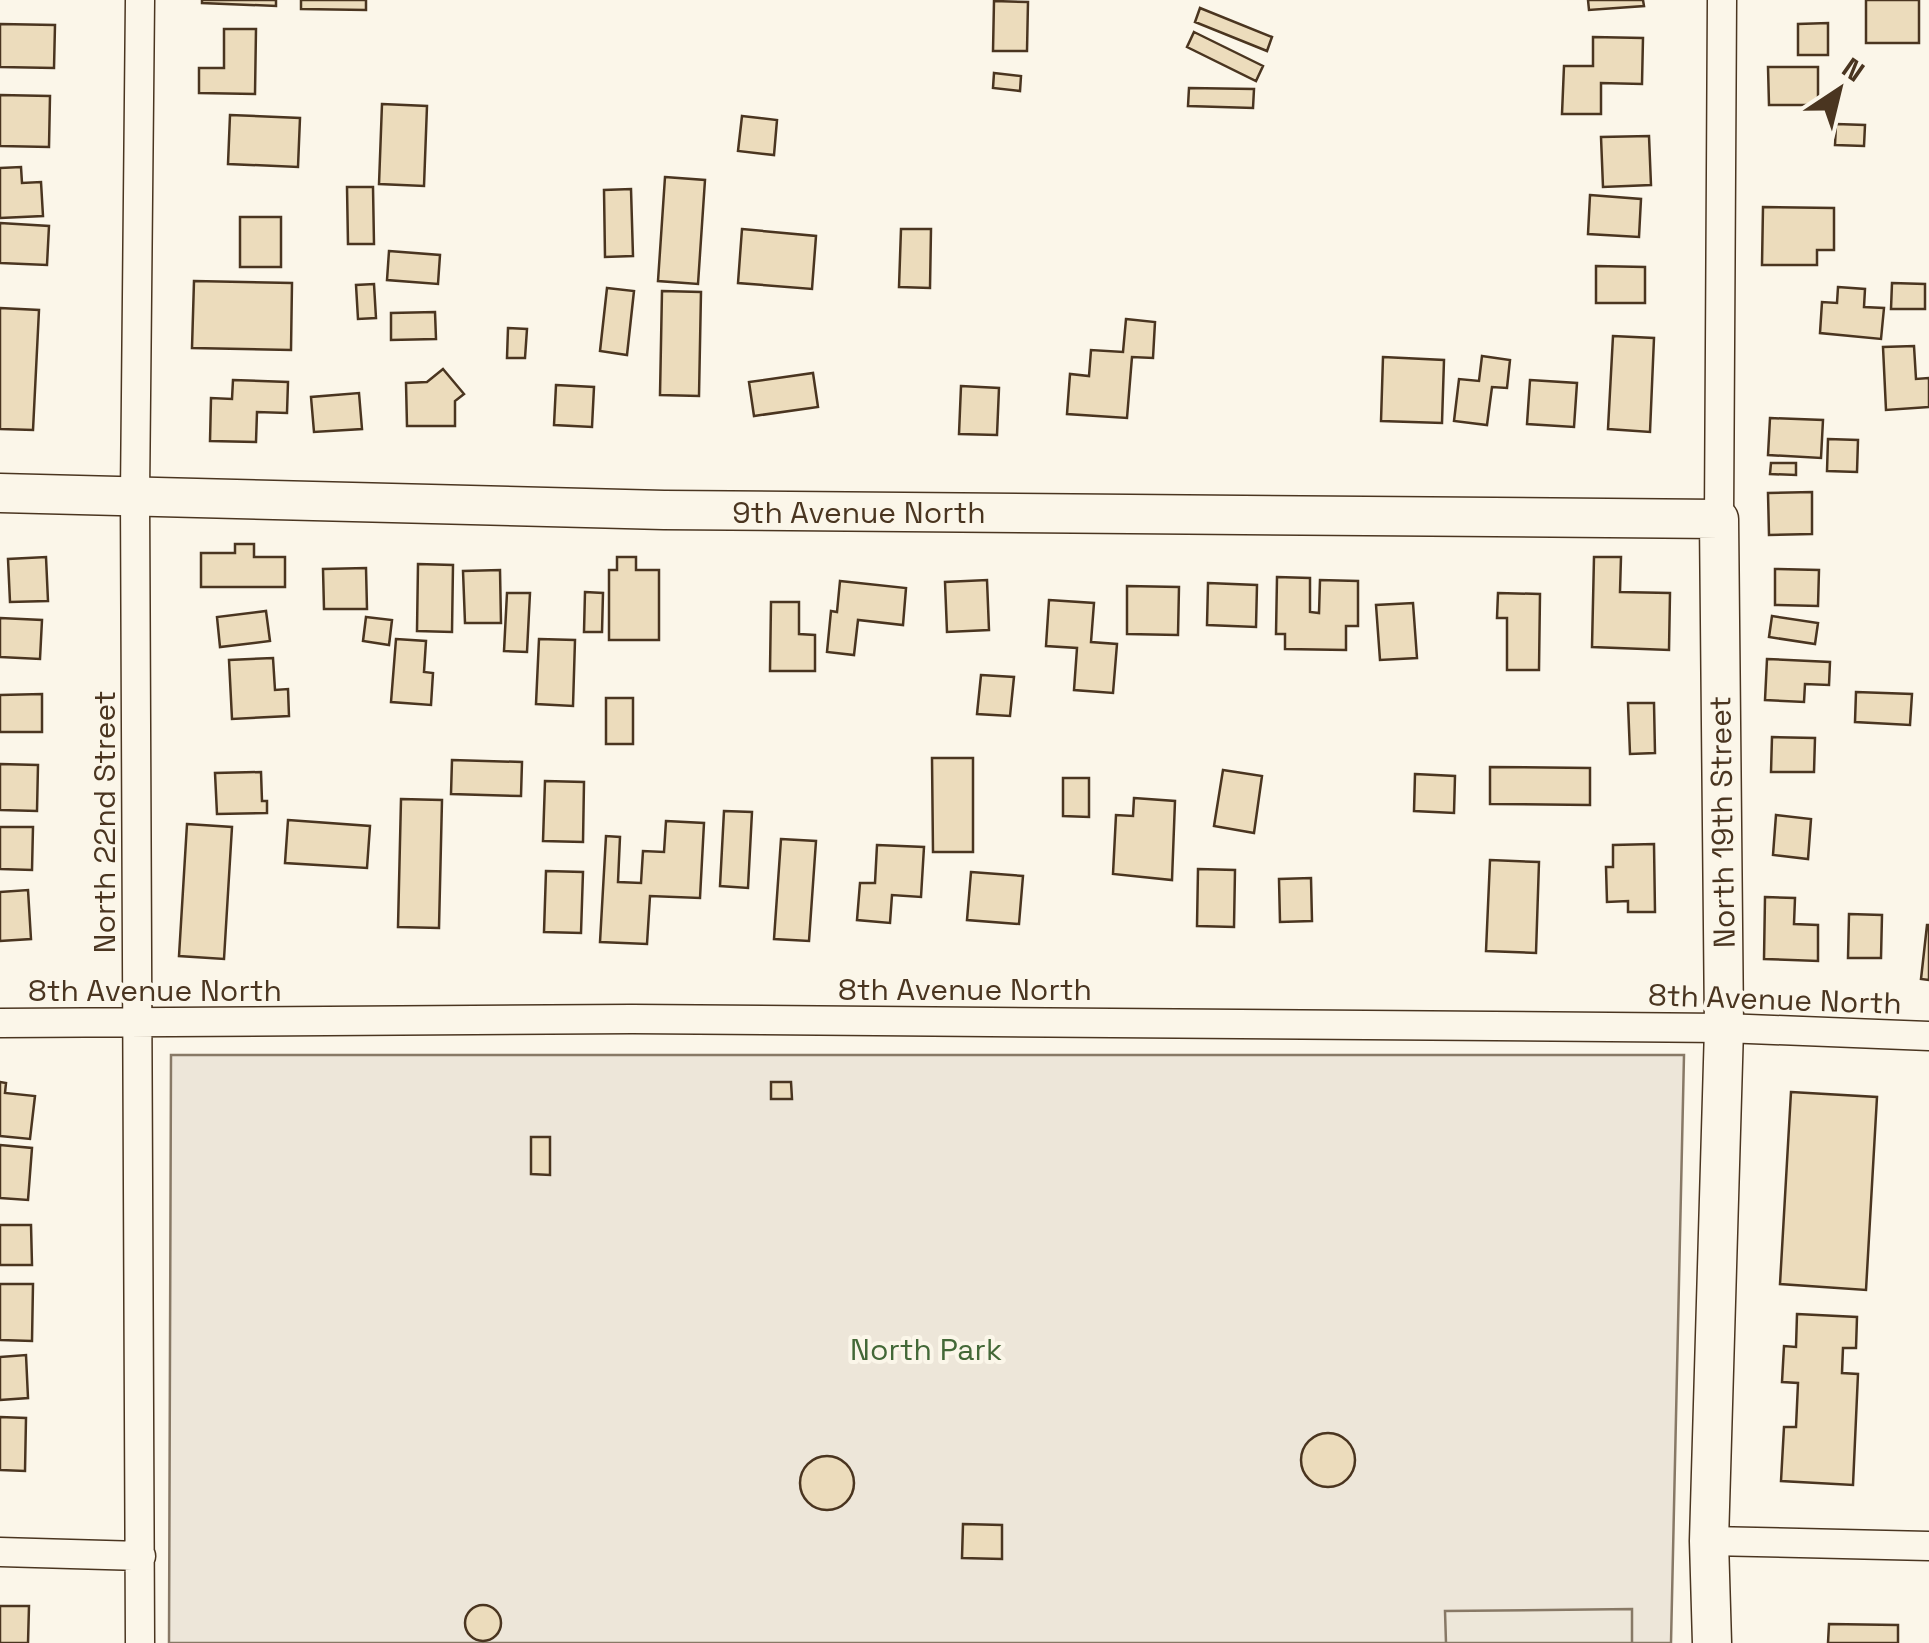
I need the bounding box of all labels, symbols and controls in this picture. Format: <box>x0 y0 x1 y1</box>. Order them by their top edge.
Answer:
north arrow <box>1789 40 1889 140</box>
text: N <box>1835 49 1871 90</box>
street label: 9th Avenue North <box>732 493 986 532</box>
street label: North 22nd Street <box>85 691 124 953</box>
street label: North 19th Street <box>1700 696 1744 948</box>
street label: 8th Avenue North <box>838 970 1092 1009</box>
street label: 8th Avenue North <box>28 971 282 1010</box>
street label: 8th Avenue North <box>1647 975 1903 1023</box>
park label: North Park <box>850 1330 1002 1369</box>

